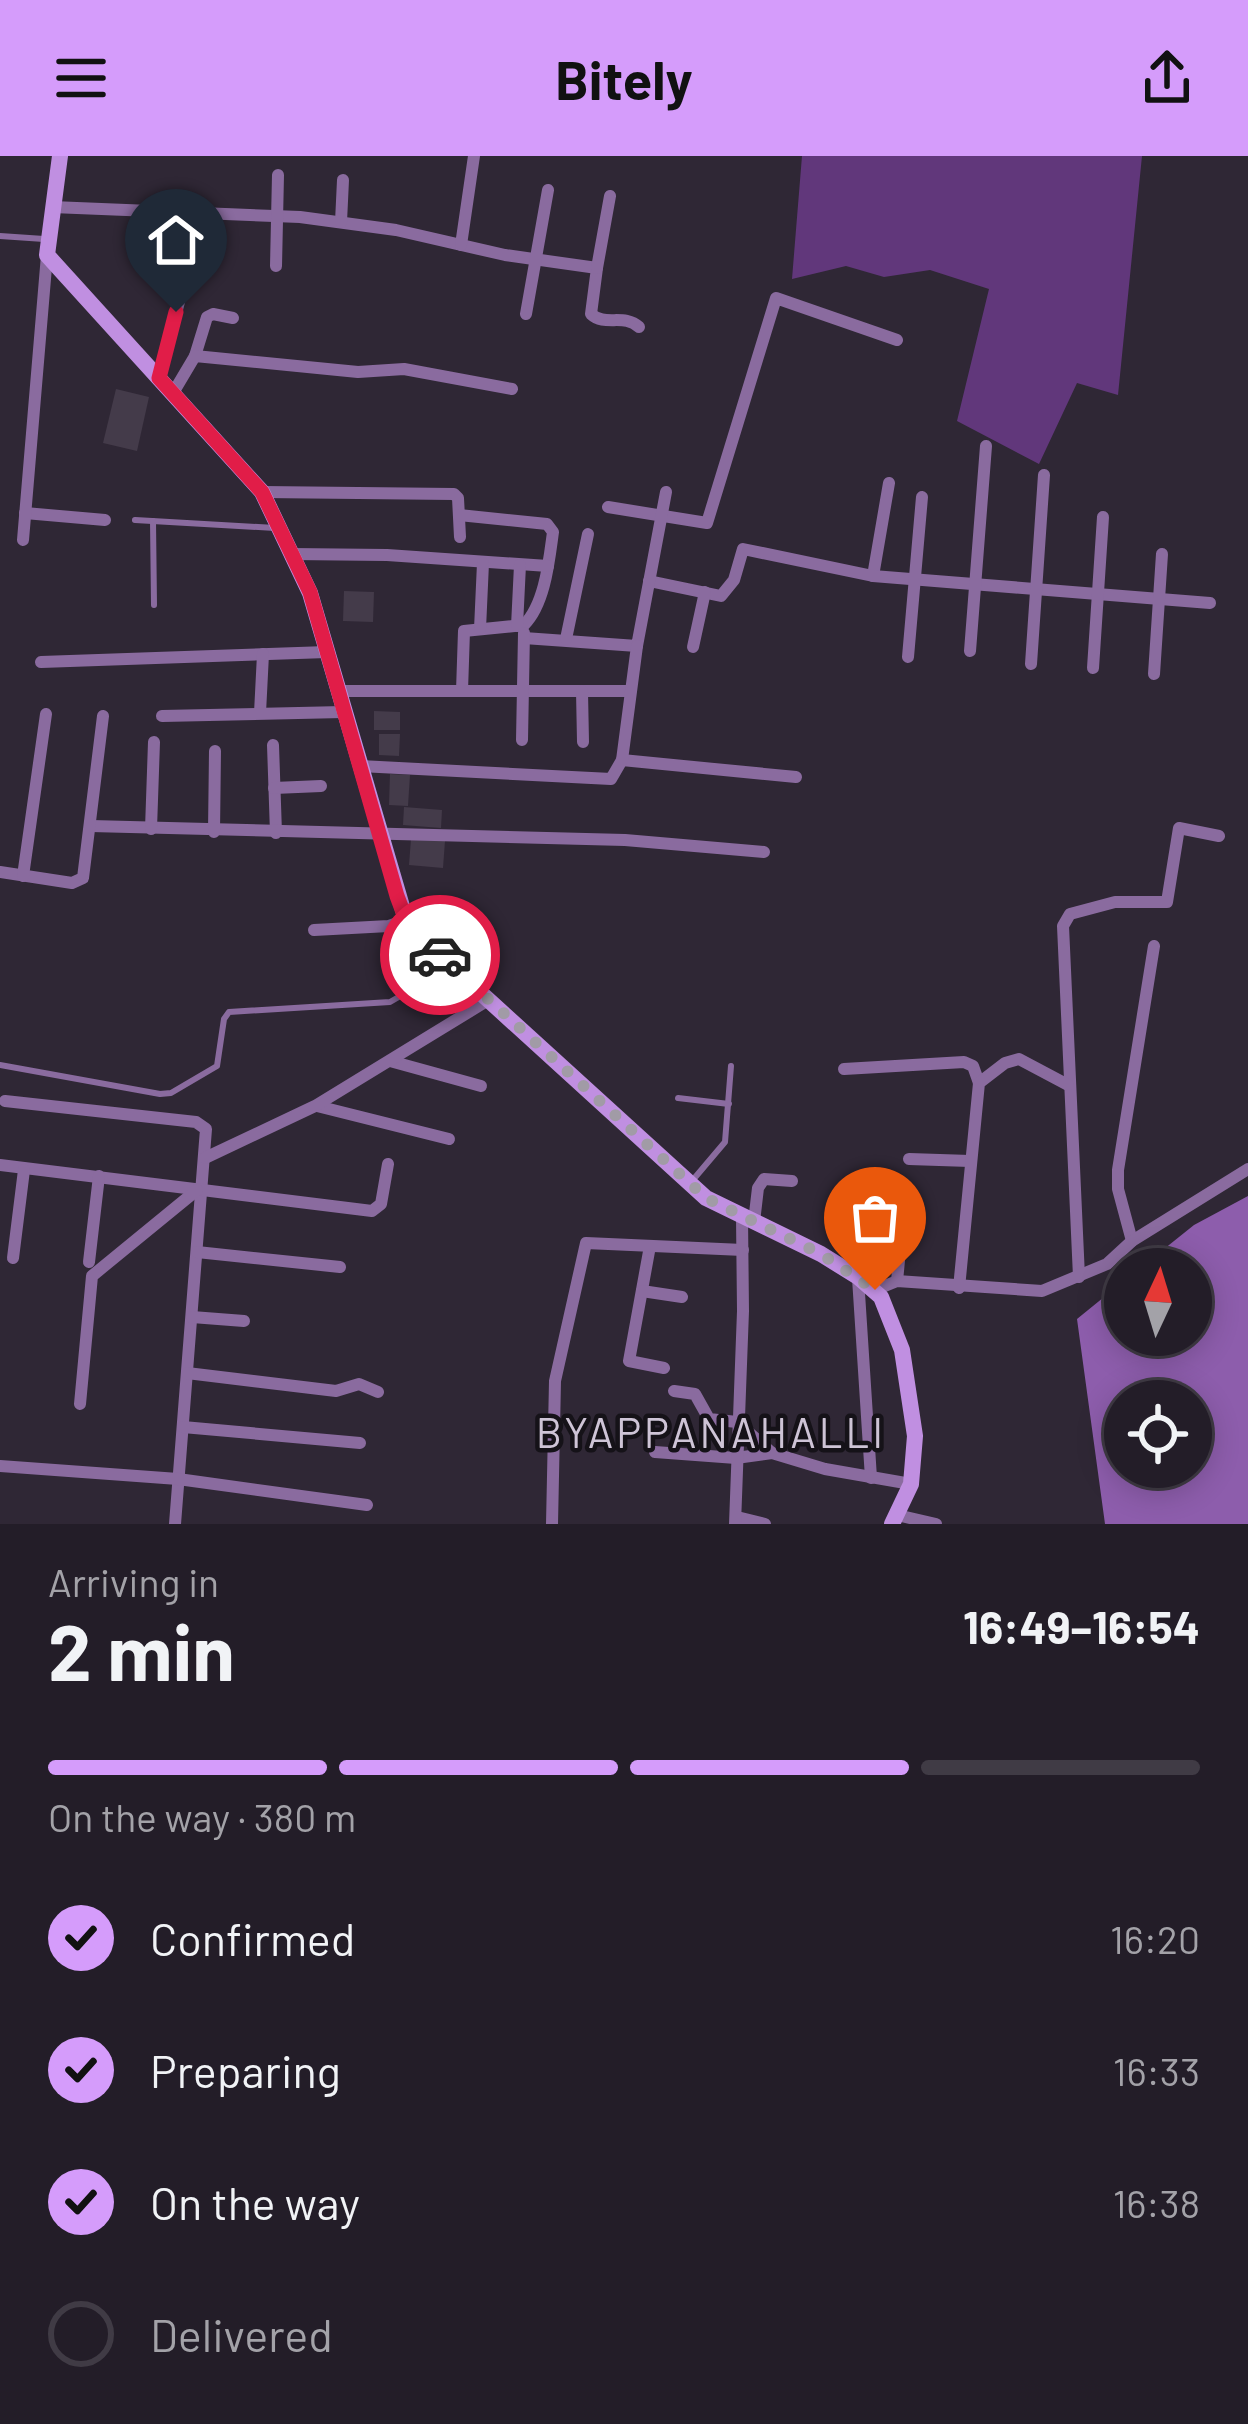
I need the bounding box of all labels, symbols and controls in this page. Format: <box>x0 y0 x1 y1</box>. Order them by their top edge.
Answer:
icon: menu <box>48 45 114 111</box>
icon: share <box>1134 45 1200 111</box>
text: Bitely <box>555 46 693 111</box>
pin <box>125 189 227 312</box>
icon: home <box>143 207 209 273</box>
courier <box>380 895 500 1015</box>
icon: car <box>407 922 473 988</box>
pin <box>824 1167 926 1290</box>
icon: bag <box>842 1185 908 1251</box>
north arrow <box>1104 1248 1212 1356</box>
map controls <box>1104 1248 1212 1488</box>
button: locate <box>1104 1380 1212 1488</box>
district label: BYAPPANAHALLI <box>536 1406 886 1456</box>
text: Arriving in <box>48 1558 219 1605</box>
text: 16:49–16:54 <box>963 1599 1200 1653</box>
text: 2 min <box>48 1603 235 1697</box>
text: On the way · 380 m <box>48 1793 356 1840</box>
icon: check <box>48 1905 114 1971</box>
text: Confirmed <box>150 1911 355 1965</box>
text: 16:20 <box>1110 1915 1200 1962</box>
icon: check <box>48 2037 114 2103</box>
text: Preparing <box>150 2043 341 2097</box>
text: 16:33 <box>1113 2047 1200 2094</box>
icon: check <box>48 2169 114 2235</box>
text: On the way <box>150 2175 360 2229</box>
text: 16:38 <box>1113 2179 1200 2226</box>
text: Delivered <box>150 2307 333 2361</box>

